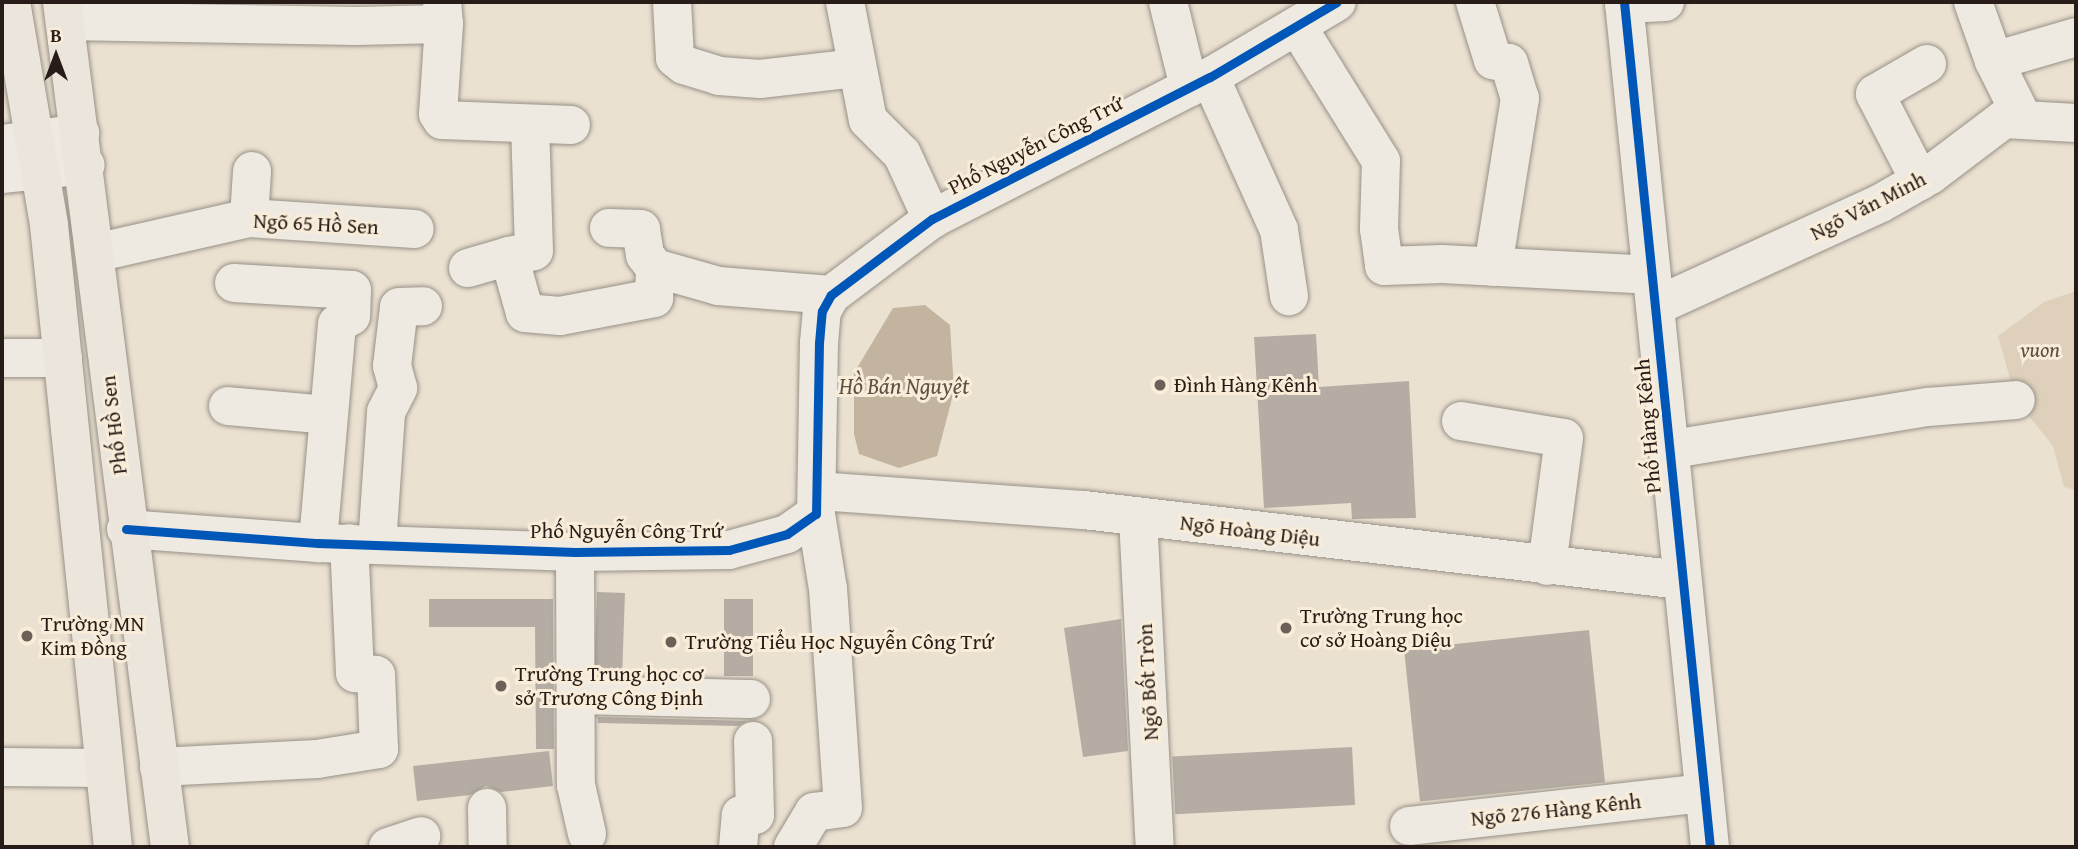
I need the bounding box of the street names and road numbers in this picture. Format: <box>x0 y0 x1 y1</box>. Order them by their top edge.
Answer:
street label: Phố Nguyễn Công Trứ <box>944 90 1128 200</box>
street label: Ngõ Văn Minh <box>1806 166 1930 246</box>
street label: Ngõ 65 Hồ Sen <box>253 208 379 240</box>
street label: Phố Hàng Kênh <box>1630 358 1666 494</box>
street label: Phố Hồ Sen <box>95 374 133 476</box>
street label: Ngõ Hoàng Diệu <box>1179 510 1321 552</box>
street label: Phố Nguyễn Công Trứ <box>530 518 724 544</box>
street label: Ngõ Bốt Tròn <box>1132 623 1164 741</box>
street label: Ngõ 276 Hàng Kênh <box>1470 789 1642 831</box>

